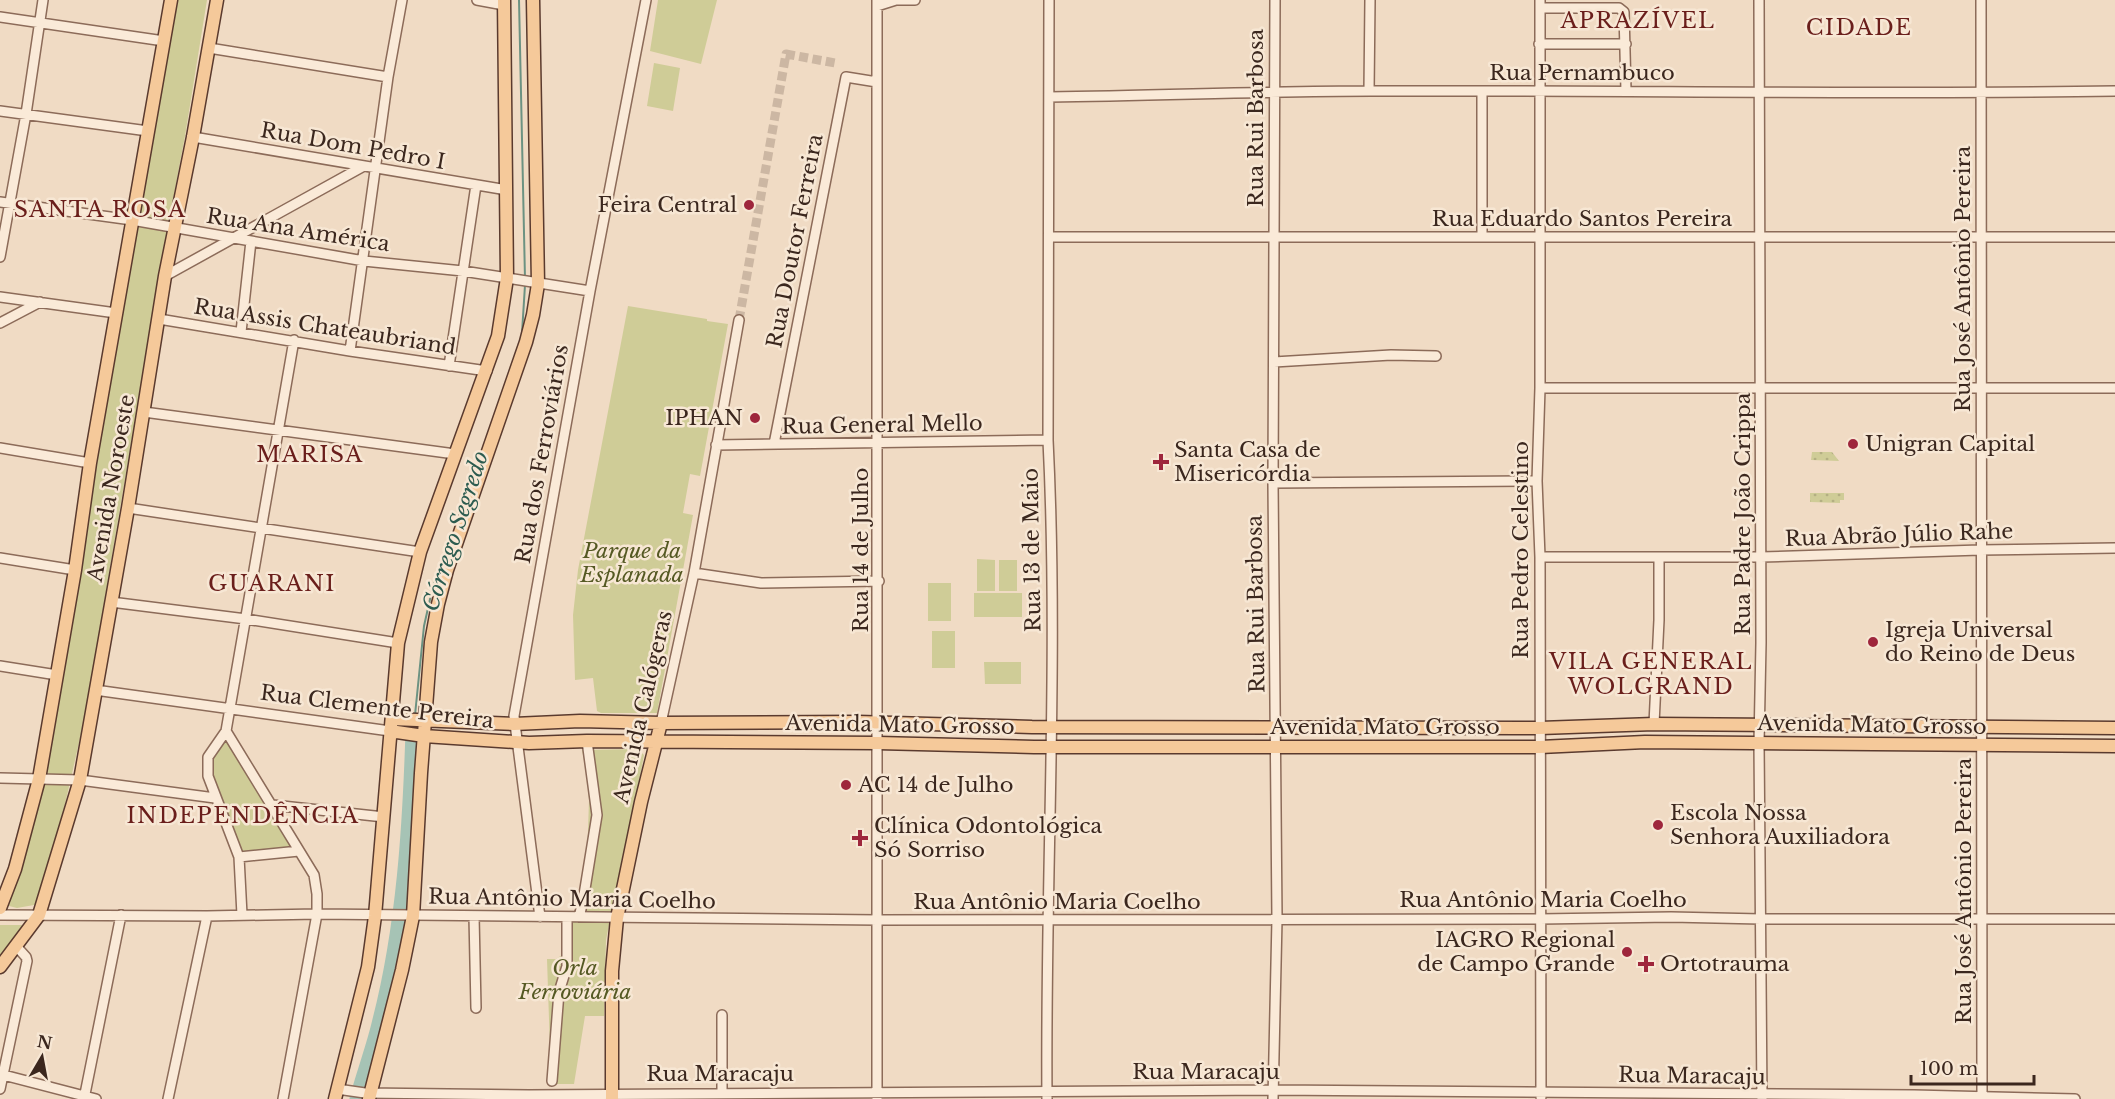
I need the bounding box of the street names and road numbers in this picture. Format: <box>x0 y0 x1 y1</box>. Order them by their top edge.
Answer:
street label: Rua Rui Barbosa <box>1243 29 1269 207</box>
street label: Rua Pernambuco <box>1489 60 1675 86</box>
street label: Rua Dom Pedro I <box>259 117 447 175</box>
street label: Rua Doutor Ferreira <box>761 131 829 350</box>
street label: Rua José Antônio Pereira <box>1950 145 1976 412</box>
street label: Rua Ana América <box>204 203 392 257</box>
street label: Rua Eduardo Santos Pereira <box>1432 206 1732 232</box>
street label: Rua Assis Chateaubriand <box>192 293 458 361</box>
street label: Rua dos Ferroviários <box>510 342 574 566</box>
street label: Avenida Noroeste <box>82 392 140 585</box>
street label: Rua Padre João Crippa <box>1730 392 1756 635</box>
street label: Rua General Mello <box>781 410 983 440</box>
street label: Rua Pedro Celestino <box>1508 441 1534 659</box>
street label: Rua 14 de Julho <box>848 468 874 632</box>
street label: Rua 13 de Maio <box>1018 468 1046 632</box>
street label: Rua Rui Barbosa <box>1241 514 1271 693</box>
street label: Rua Abrão Júlio Rahe <box>1784 518 2014 552</box>
street label: Avenida Calógeras <box>608 608 678 807</box>
street label: Rua Clemente Pereira <box>259 680 496 734</box>
street label: Avenida Mato Grosso <box>784 710 1015 740</box>
street label: Avenida Mato Grosso <box>1756 710 1987 740</box>
street label: Avenida Mato Grosso <box>1269 714 1500 740</box>
street label: Rua José Antônio Pereira <box>1951 757 1977 1024</box>
street label: Rua Antônio Maria Coelho <box>428 883 716 915</box>
street label: Rua Antônio Maria Coelho <box>1399 887 1687 913</box>
street label: Rua Antônio Maria Coelho <box>913 889 1201 915</box>
street label: Rua Maracaju <box>1132 1059 1280 1085</box>
street label: Rua Maracaju <box>646 1061 794 1087</box>
street label: Rua Maracaju <box>1618 1062 1766 1090</box>

